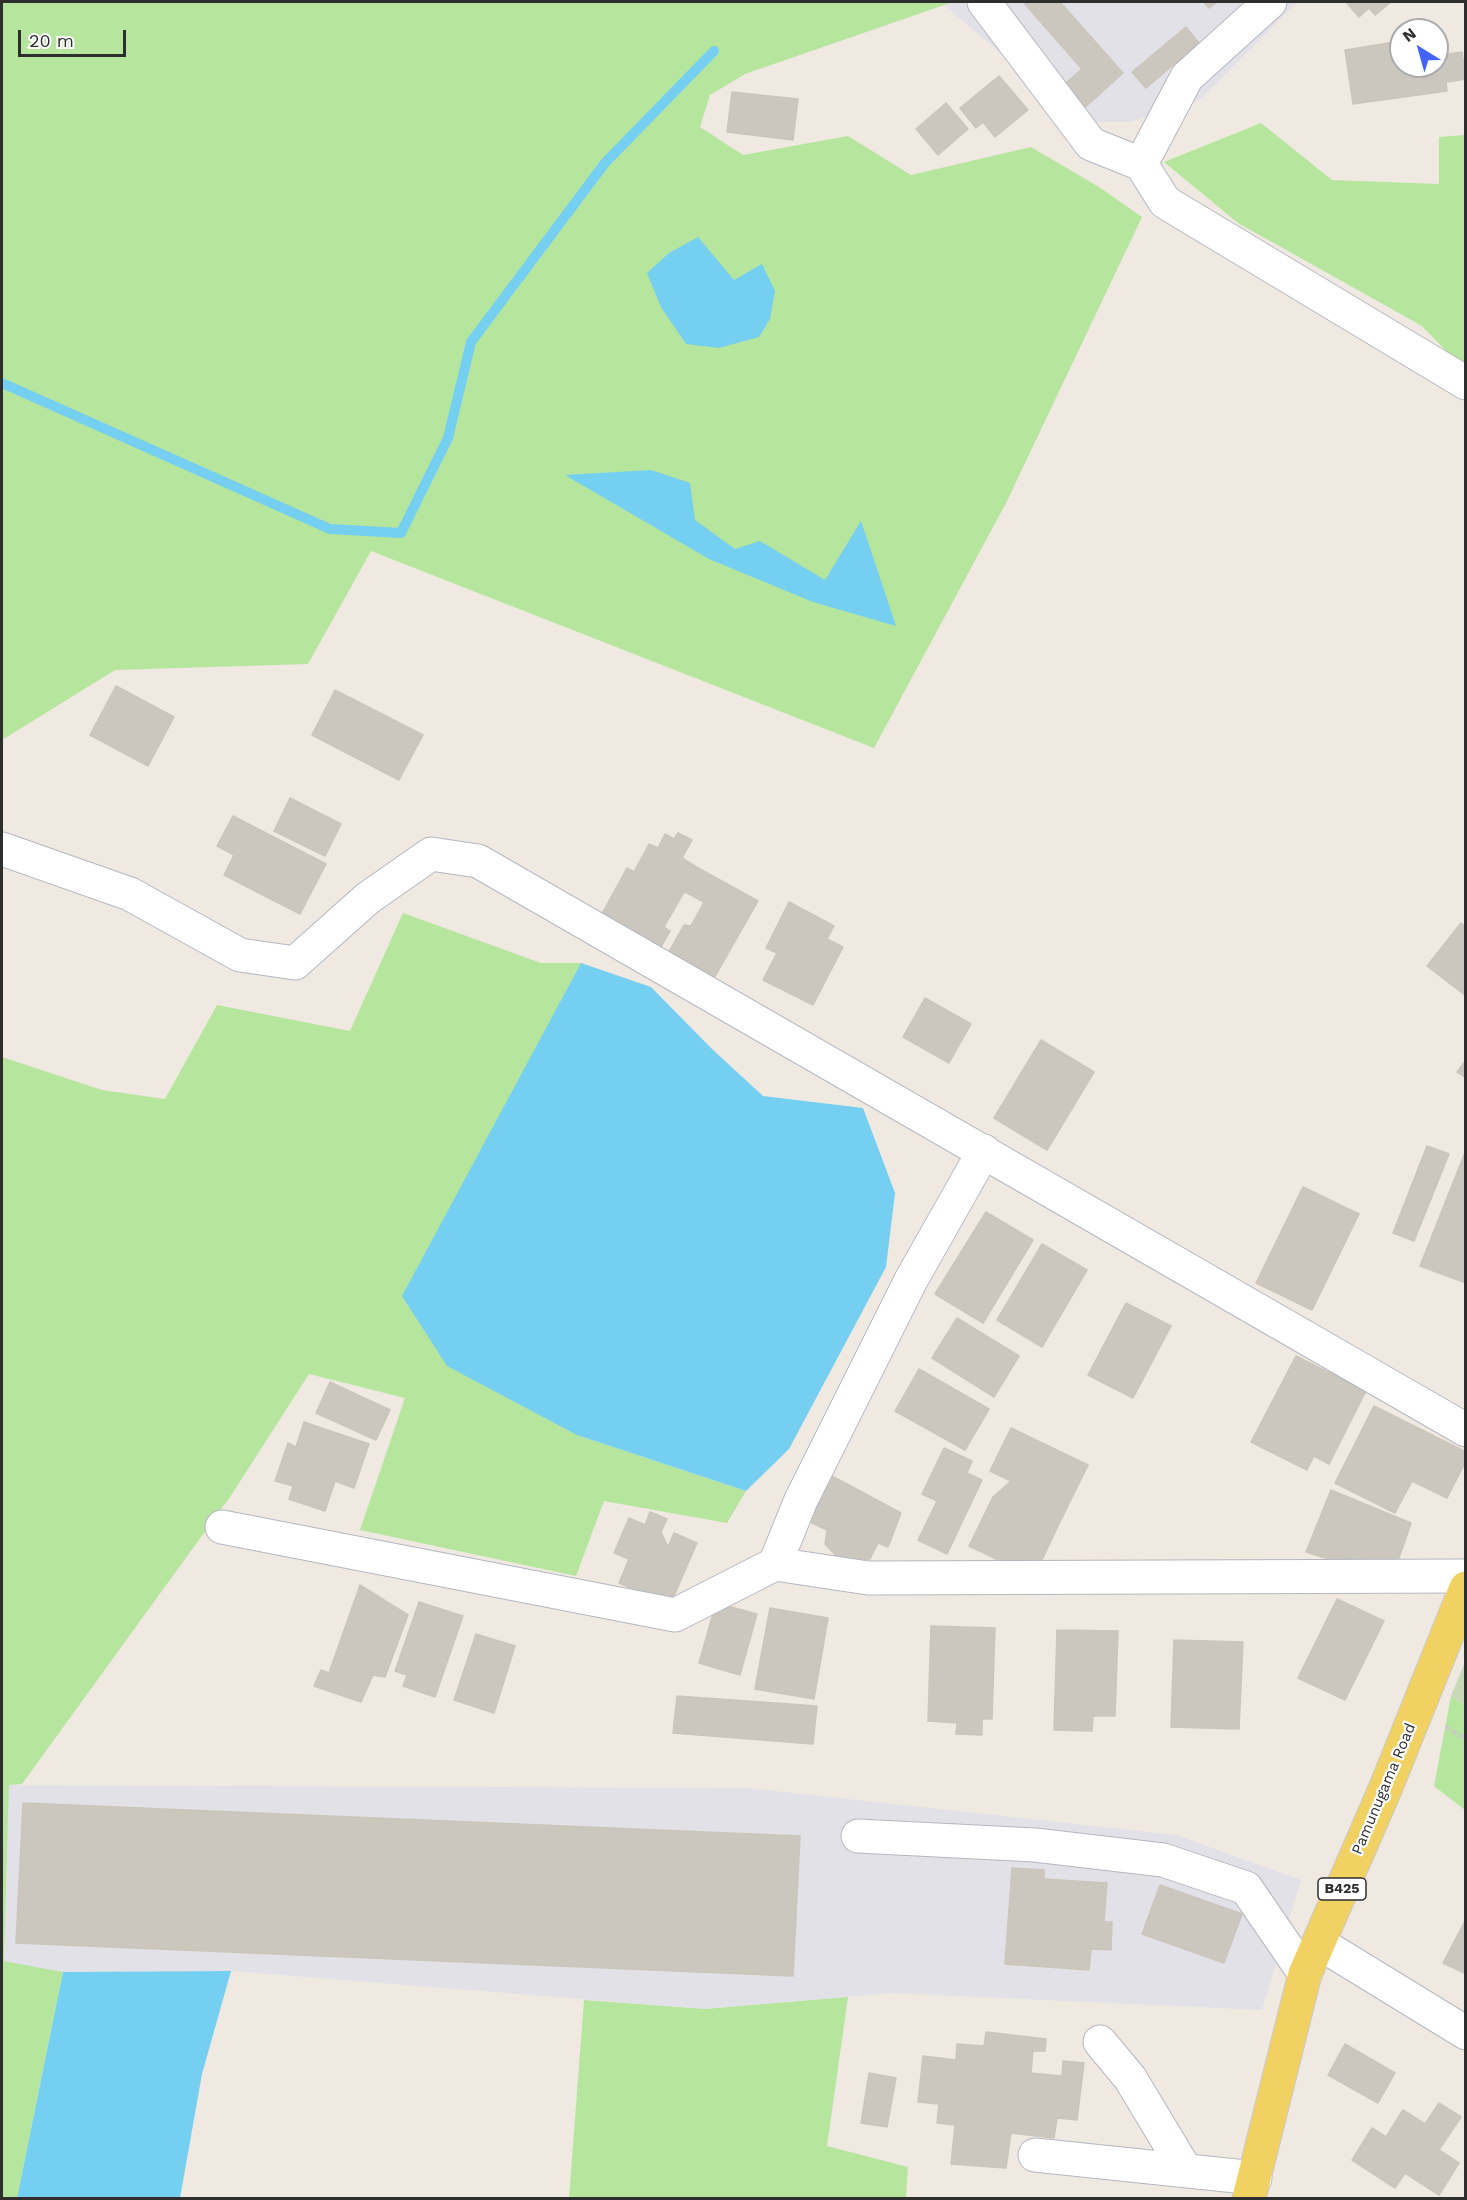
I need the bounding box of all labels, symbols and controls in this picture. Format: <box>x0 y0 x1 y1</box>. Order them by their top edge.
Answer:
scale bar <box>21 18 129 56</box>
north arrow <box>1389 18 1449 78</box>
text: N <box>1399 24 1420 46</box>
text: 20 m <box>29 30 74 51</box>
street label: Pamunugama Road <box>1348 1721 1420 1857</box>
road number: B425 <box>1318 1878 1366 1900</box>

